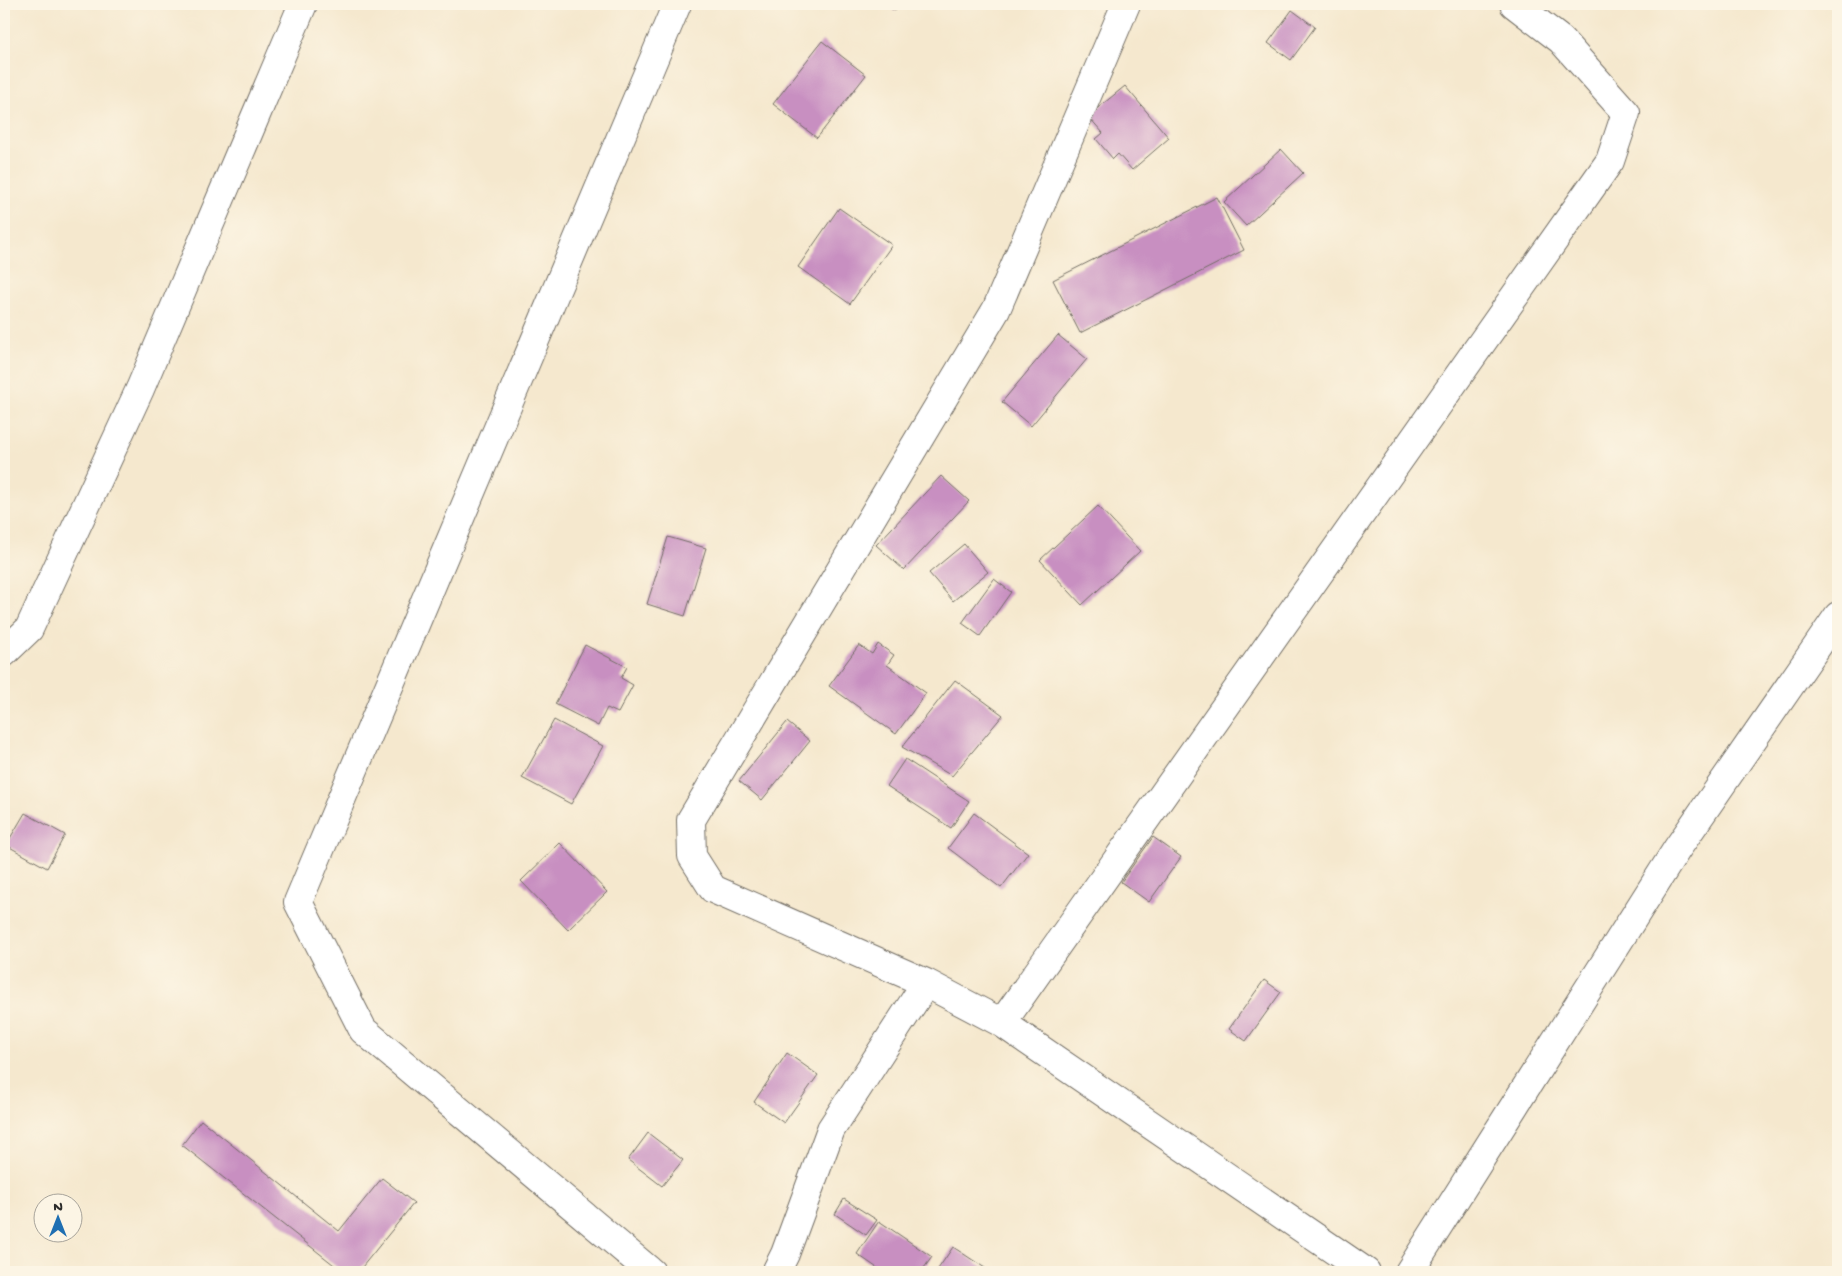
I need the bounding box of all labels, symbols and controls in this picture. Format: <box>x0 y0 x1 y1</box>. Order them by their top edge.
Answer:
north arrow <box>32 1194 82 1244</box>
text: N <box>53 1199 63 1216</box>

